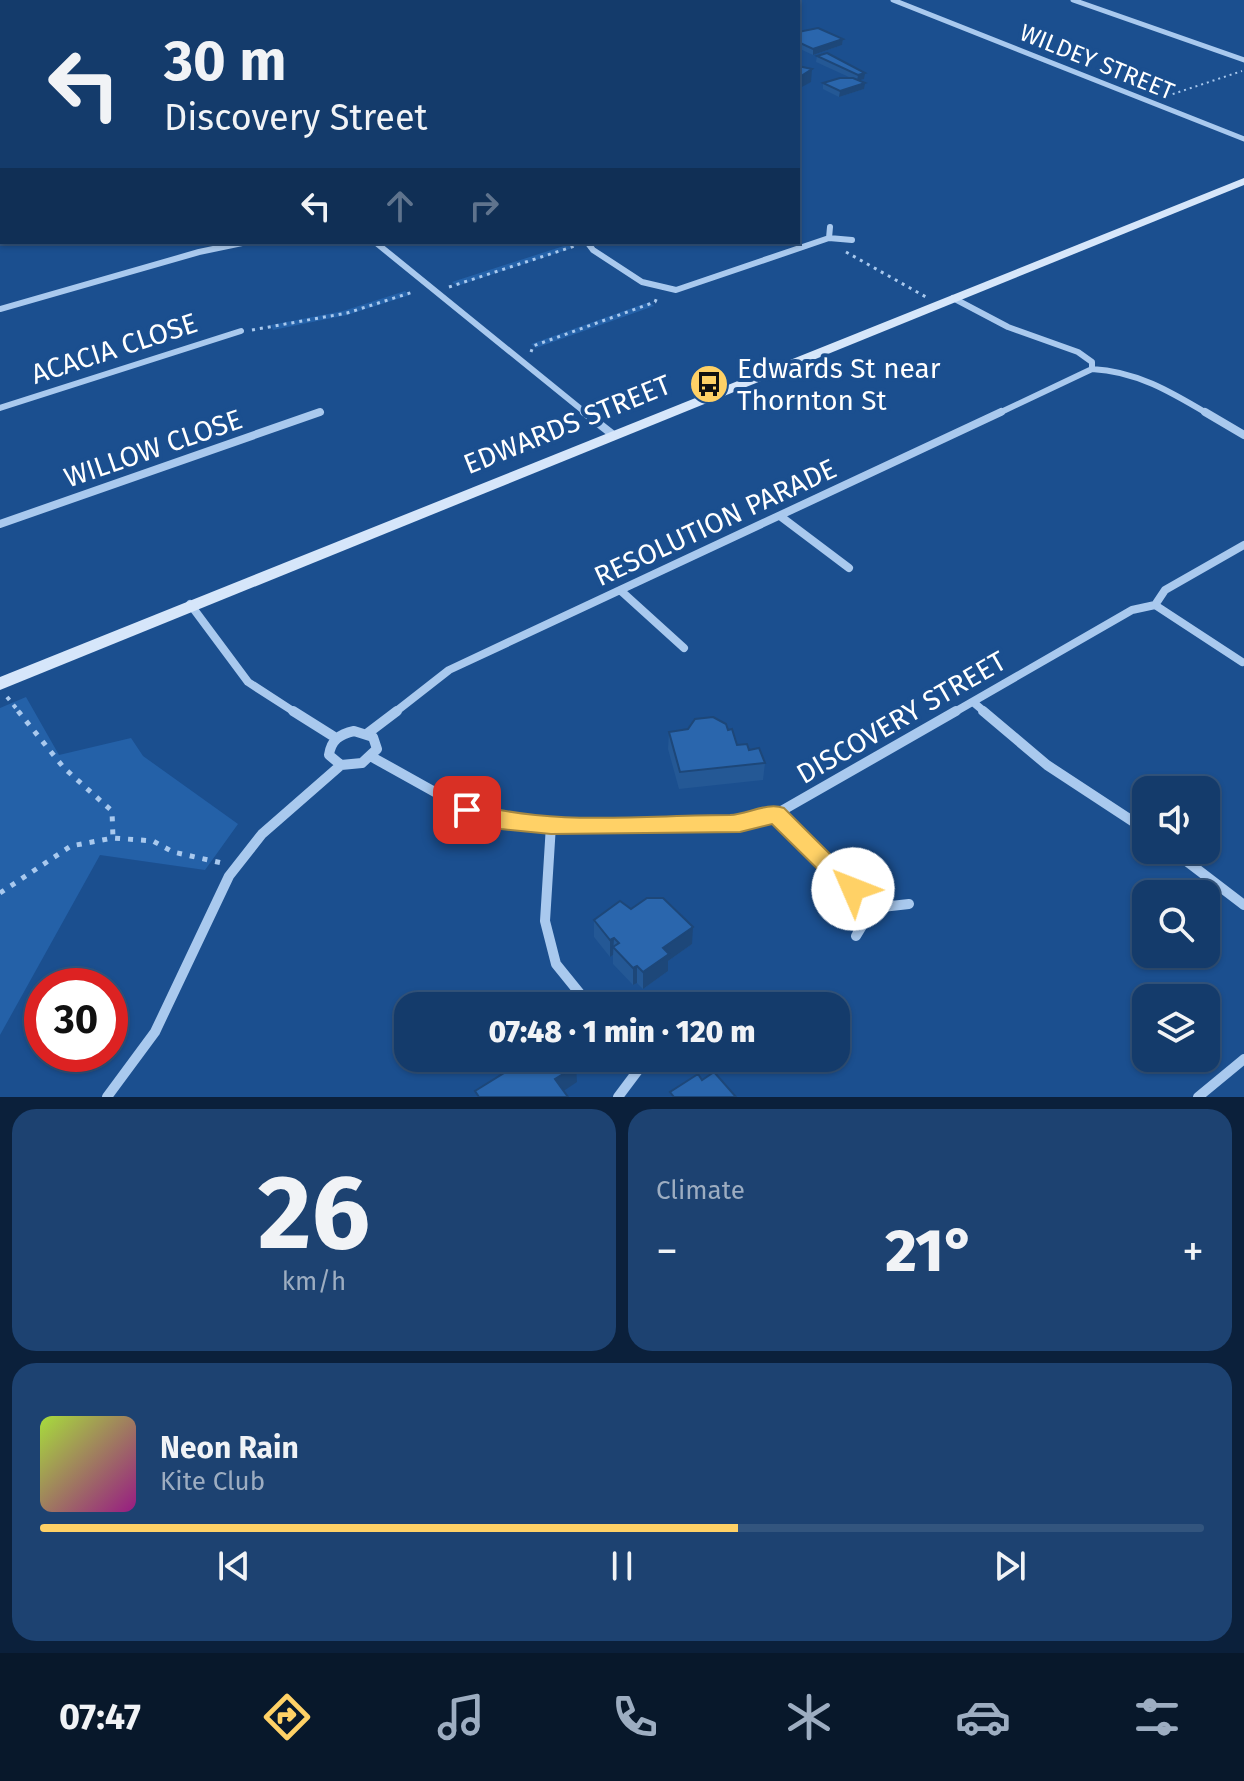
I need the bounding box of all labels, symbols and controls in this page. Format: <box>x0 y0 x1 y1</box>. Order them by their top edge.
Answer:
street label: WILDEY STREET <box>1016 18 1179 106</box>
text: 30 m <box>164 28 286 95</box>
icon: left <box>32 32 136 136</box>
text: Discovery Street <box>164 96 428 140</box>
icon: left <box>294 184 338 228</box>
icon: ahead <box>378 184 422 228</box>
icon: right <box>462 184 506 228</box>
street label: ACACIA CLOSE <box>27 306 201 391</box>
place label: Edwards St near Thornton St <box>737 352 941 417</box>
bus stop icon: Edwards St near Thornton St <box>688 363 730 405</box>
street label: EDWARDS STREET <box>459 368 676 481</box>
street label: WILLOW CLOSE <box>60 403 246 494</box>
street label: RESOLUTION PARADE <box>589 452 842 593</box>
street label: DISCOVERY STREET <box>791 644 1012 791</box>
pin <box>433 776 501 844</box>
map controls <box>1132 776 1220 1072</box>
button: sound <box>1132 776 1220 864</box>
icon: arrive <box>445 788 489 832</box>
position arrow <box>811 847 895 931</box>
button: search <box>1132 880 1220 968</box>
speed limit sign: 30 <box>24 968 128 1072</box>
button: layers <box>1132 984 1220 1072</box>
text: 07:48 · 1 min · 120 m <box>489 1014 755 1050</box>
text: 26 <box>258 1151 370 1276</box>
text: Climate <box>656 1175 745 1206</box>
text: 21° <box>885 1215 975 1287</box>
text: − <box>656 1225 678 1278</box>
text: + <box>1182 1225 1204 1278</box>
text: km/h <box>282 1266 346 1297</box>
text: Neon Rain <box>160 1430 299 1466</box>
text: Kite Club <box>160 1466 265 1497</box>
icon: previous <box>212 1544 256 1588</box>
icon: pause <box>600 1544 644 1588</box>
icon: next <box>988 1544 1032 1588</box>
icon: directions <box>259 1689 315 1745</box>
icon: music <box>433 1689 489 1745</box>
icon: phone <box>607 1689 663 1745</box>
icon: climate <box>781 1689 837 1745</box>
icon: car <box>955 1689 1011 1745</box>
icon: filters <box>1129 1689 1185 1745</box>
text: 07:47 <box>59 1695 141 1739</box>

